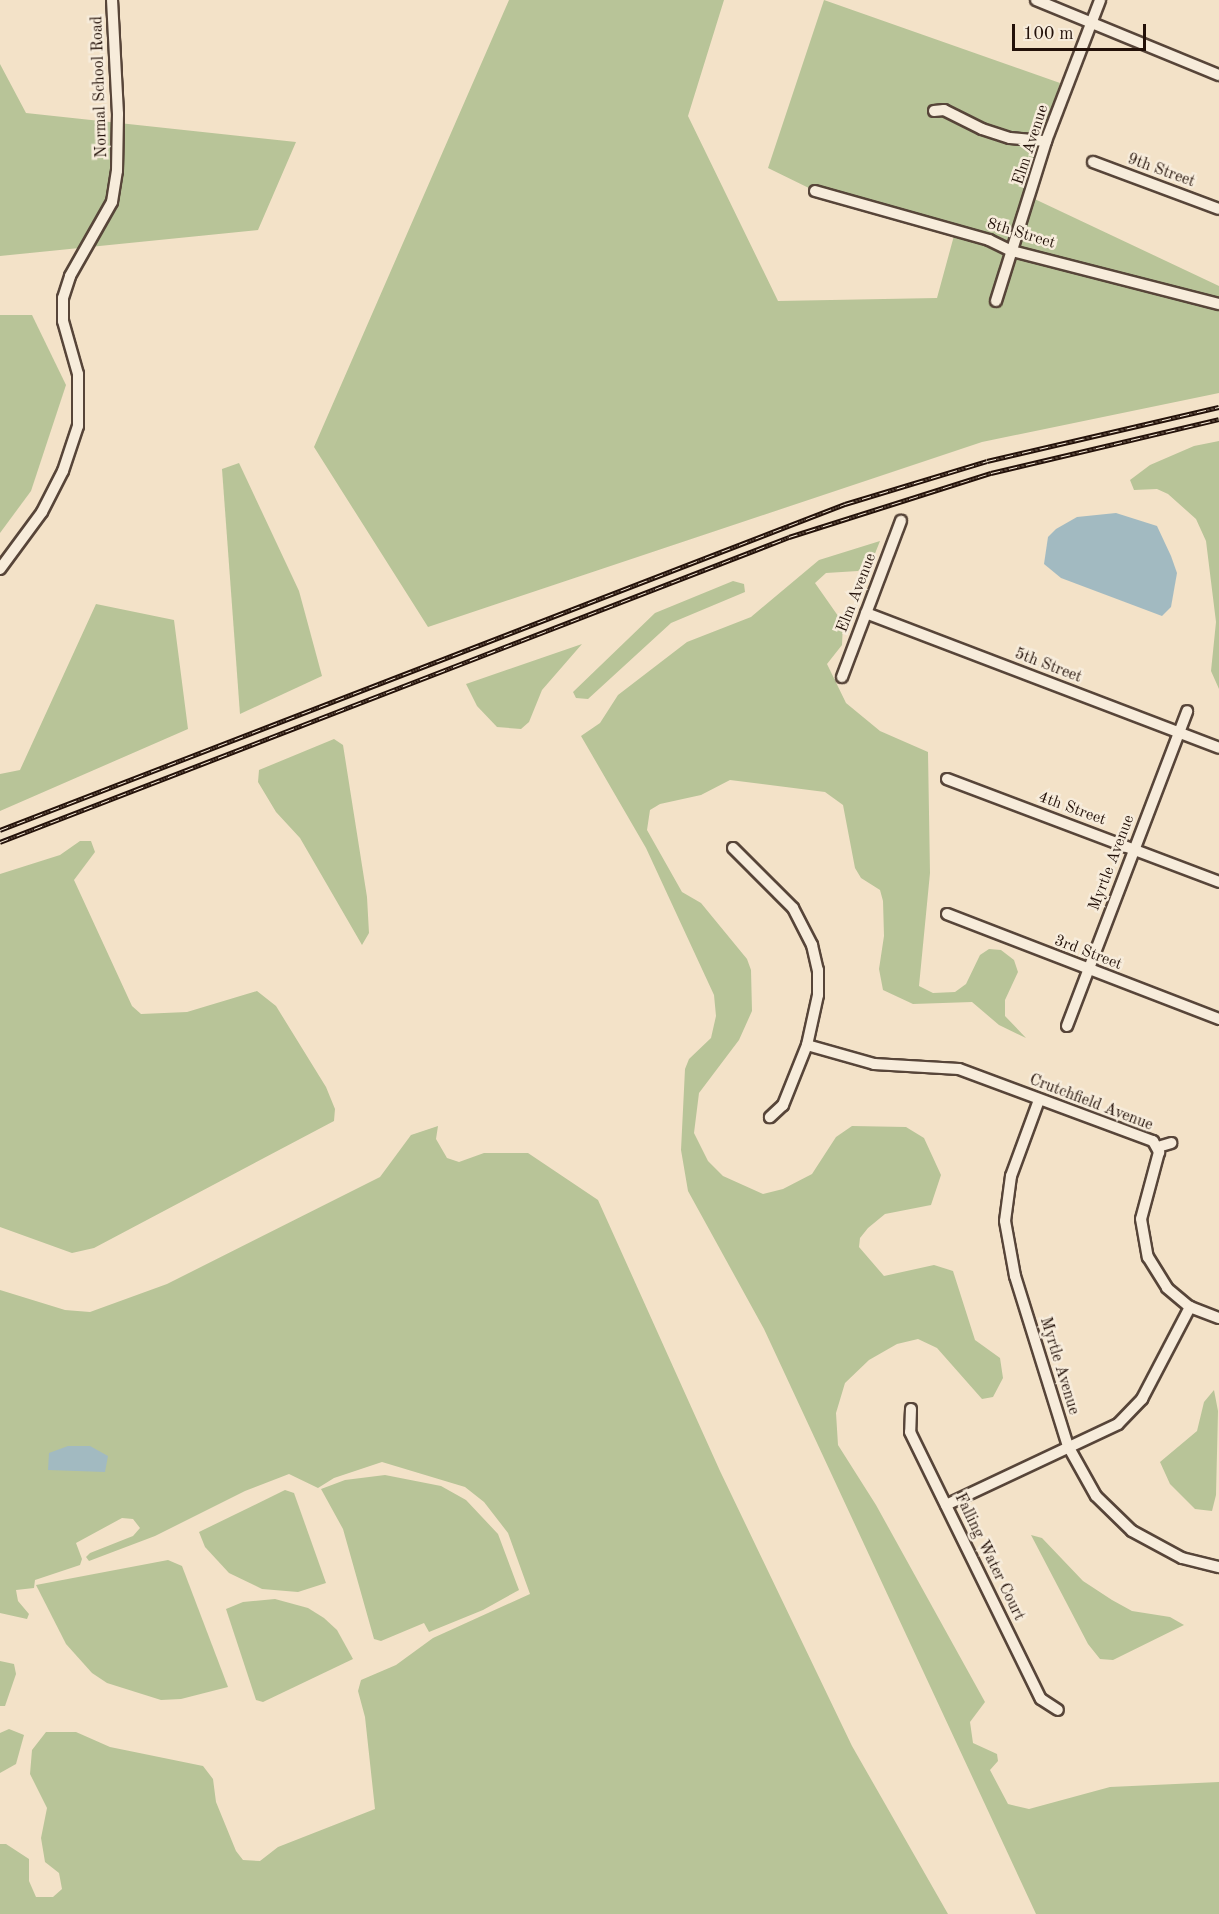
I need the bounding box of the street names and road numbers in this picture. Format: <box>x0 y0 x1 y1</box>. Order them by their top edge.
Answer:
street label: Normal School Road <box>88 16 112 158</box>
street label: Elm Avenue <box>1009 102 1053 188</box>
street label: 9th Street <box>1125 150 1197 192</box>
street label: 8th Street <box>985 215 1057 253</box>
street label: Elm Avenue <box>833 551 881 635</box>
street label: 5th Street <box>1012 644 1084 688</box>
street label: 4th Street <box>1036 788 1108 830</box>
street label: Myrtle Avenue <box>1085 812 1139 914</box>
street label: 3rd Street <box>1051 931 1125 975</box>
street label: Crutchfield Avenue <box>1026 1071 1156 1135</box>
street label: Myrtle Avenue <box>1035 1315 1083 1417</box>
street label: Falling Water Court <box>950 1490 1028 1624</box>

